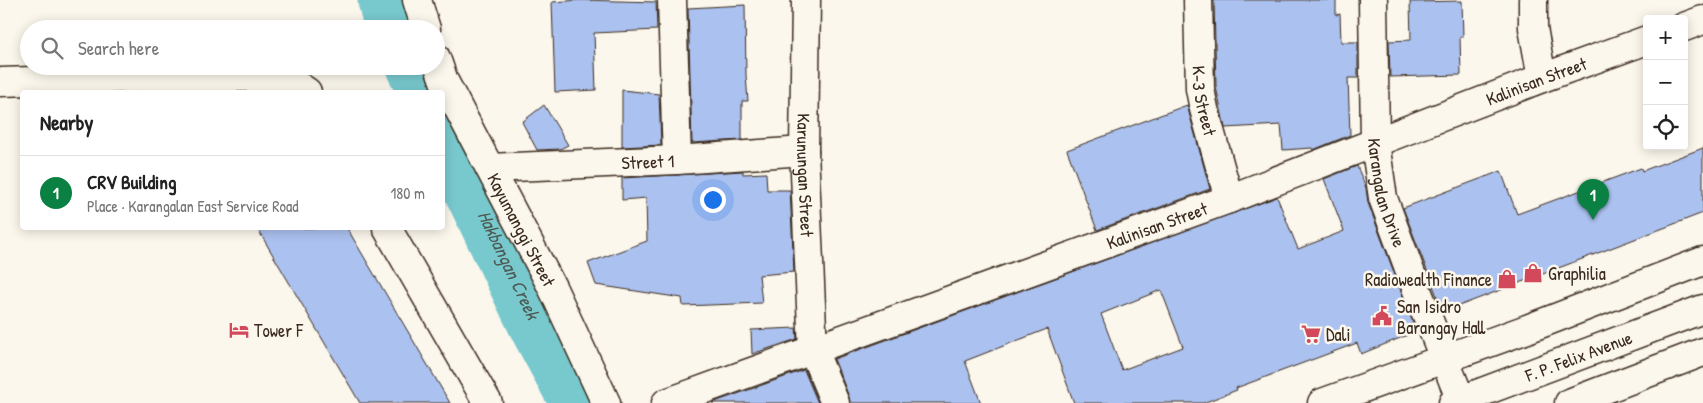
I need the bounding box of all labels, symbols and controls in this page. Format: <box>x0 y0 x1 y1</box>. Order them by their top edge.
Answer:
map controls <box>1643 15 1688 150</box>
button: + <box>1643 15 1688 60</box>
search box <box>20 20 445 75</box>
icon: search <box>38 34 66 62</box>
text: Search here <box>78 35 159 61</box>
street label: Kalinisan Street <box>1482 50 1591 111</box>
button: − <box>1643 60 1688 105</box>
street label: K-3 Street <box>1187 65 1223 139</box>
button: locate <box>1643 105 1688 150</box>
text: Nearby <box>40 108 93 137</box>
street label: Karunungan Street <box>791 113 820 238</box>
street label: Karangalan Drive <box>1362 138 1412 250</box>
street label: Street 1 <box>621 148 675 175</box>
street label: Kayumanggi Street <box>482 168 562 291</box>
text: CRV Building <box>87 169 176 195</box>
pin: 1 <box>1577 179 1609 220</box>
text: 1 <box>53 182 59 204</box>
text: 180 m <box>391 182 425 204</box>
your location <box>700 187 726 213</box>
text: Place · Karangalan East Service Road <box>87 195 299 217</box>
street label: Kalinisan Street <box>1103 195 1211 255</box>
water label: Hakbangan Creek <box>472 206 547 325</box>
place label: Graphilia <box>1548 261 1606 286</box>
shop icon: Graphilia <box>1522 262 1544 284</box>
place label: Radiowealth Finance <box>1365 267 1492 292</box>
shop icon: Radiowealth Finance <box>1496 268 1518 290</box>
place label: San Isidro Barangay Hall <box>1397 294 1486 340</box>
public building icon: San Isidro Barangay Hall <box>1371 305 1393 327</box>
place label: Tower F <box>254 318 304 343</box>
hotel icon: Tower F <box>228 319 250 341</box>
place label: Dali <box>1326 322 1350 347</box>
supermarket icon: Dali <box>1300 323 1322 345</box>
street label: F. P. Felix Avenue <box>1521 324 1635 388</box>

